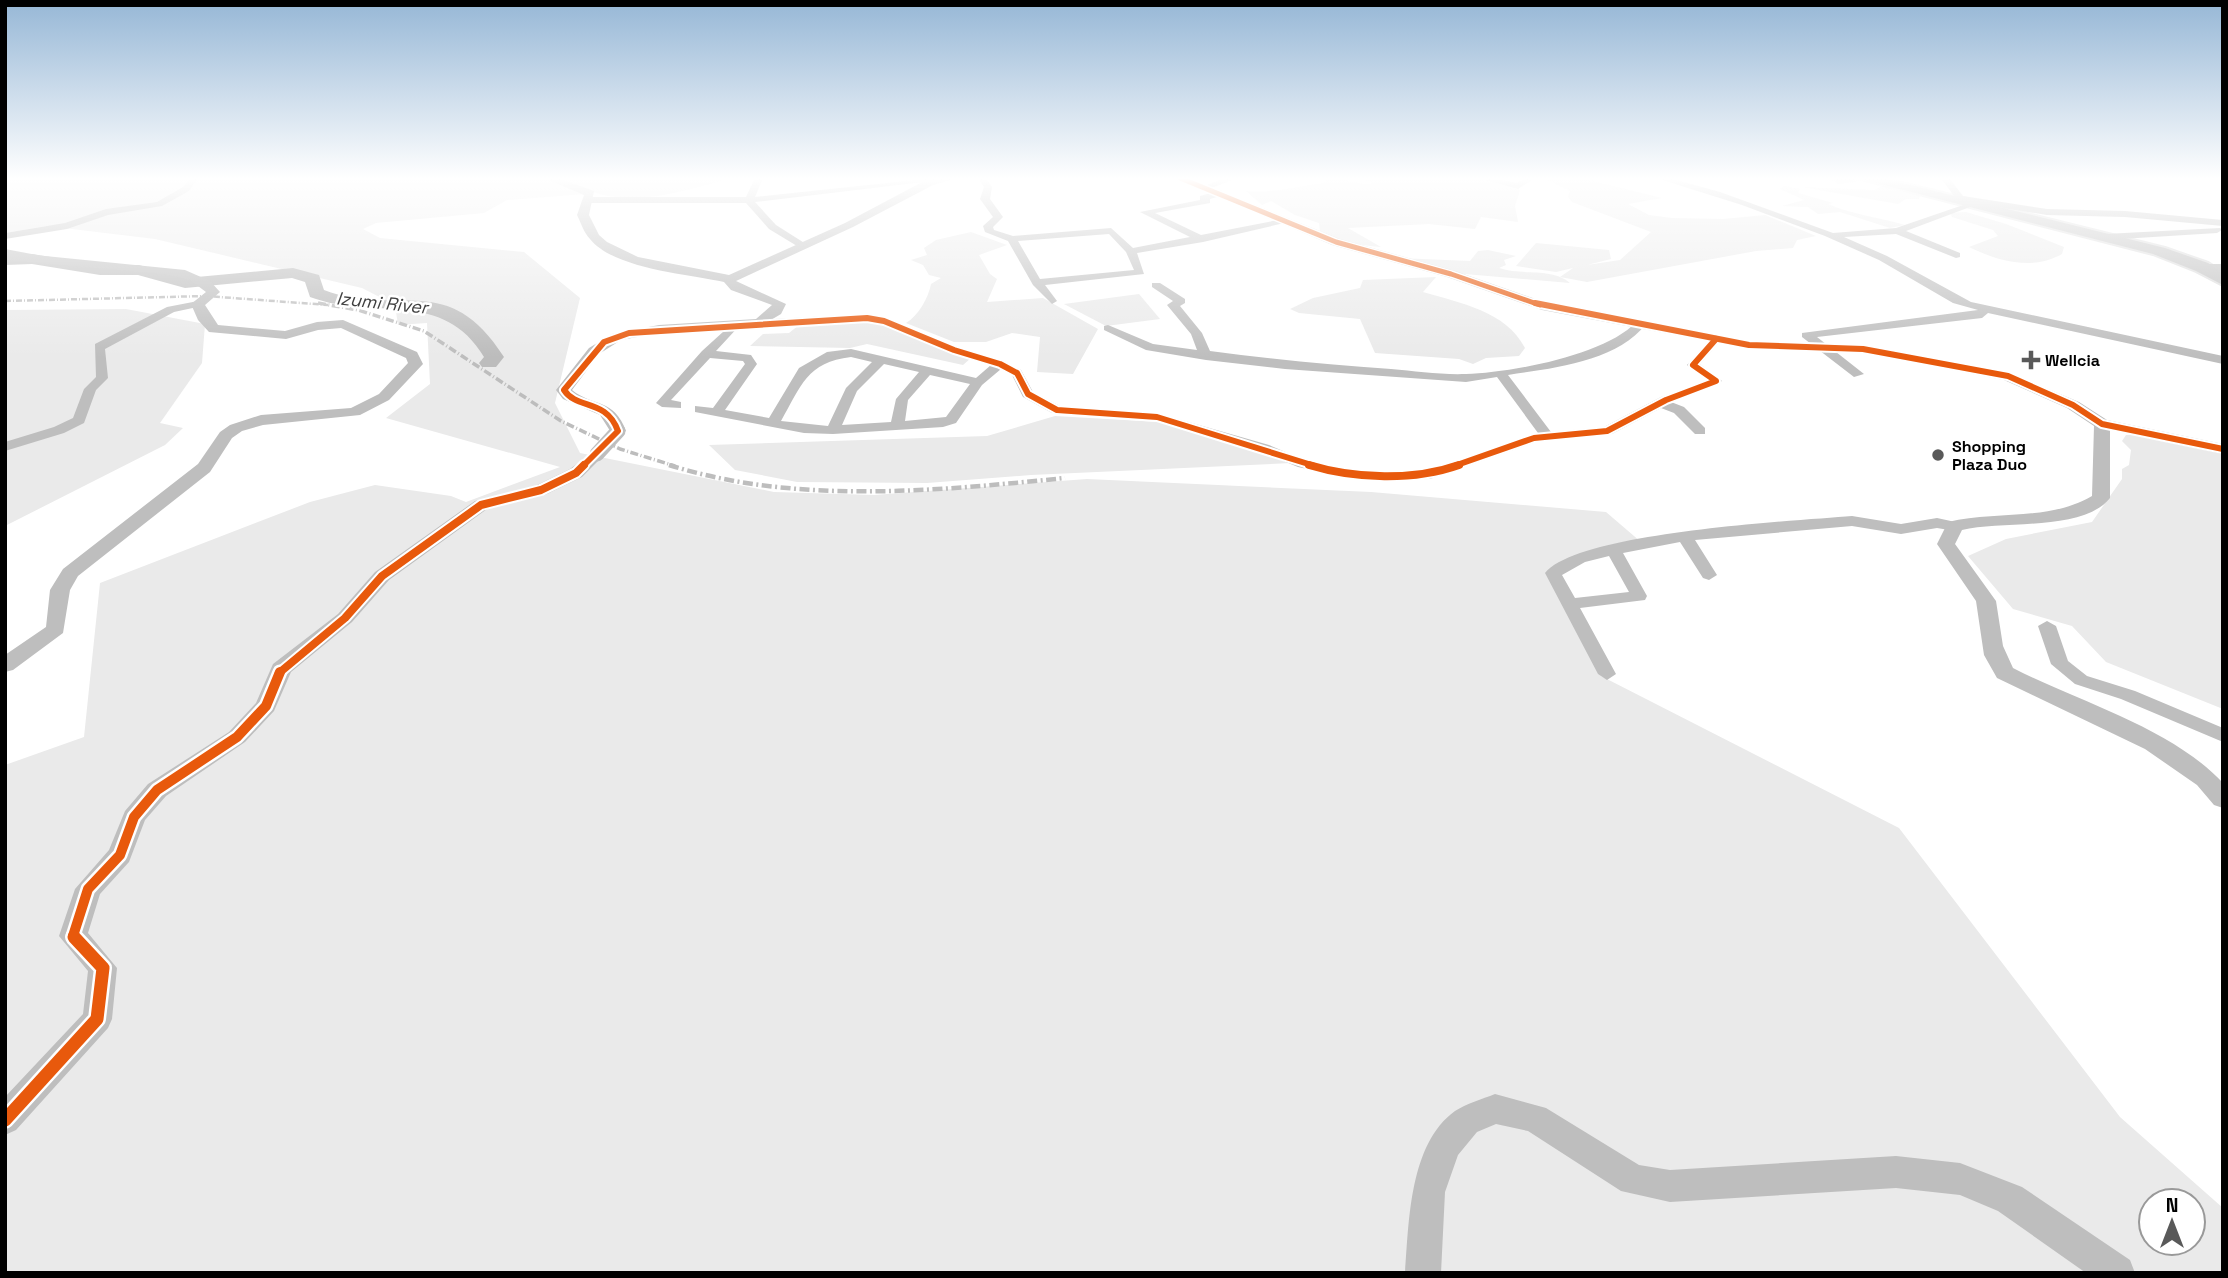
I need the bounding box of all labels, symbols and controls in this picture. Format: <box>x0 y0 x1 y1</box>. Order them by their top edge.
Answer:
water label: Izumi River <box>335 286 431 319</box>
place label: Wellcia <box>2045 350 2100 371</box>
marker: Wellcia <box>2023 352 2039 368</box>
place label: Shopping Plaza Duo <box>1952 436 2027 475</box>
marker: Shopping Plaza Duo <box>1930 447 1946 463</box>
north arrow <box>2137 1187 2207 1257</box>
text: N <box>2166 1193 2178 1218</box>

